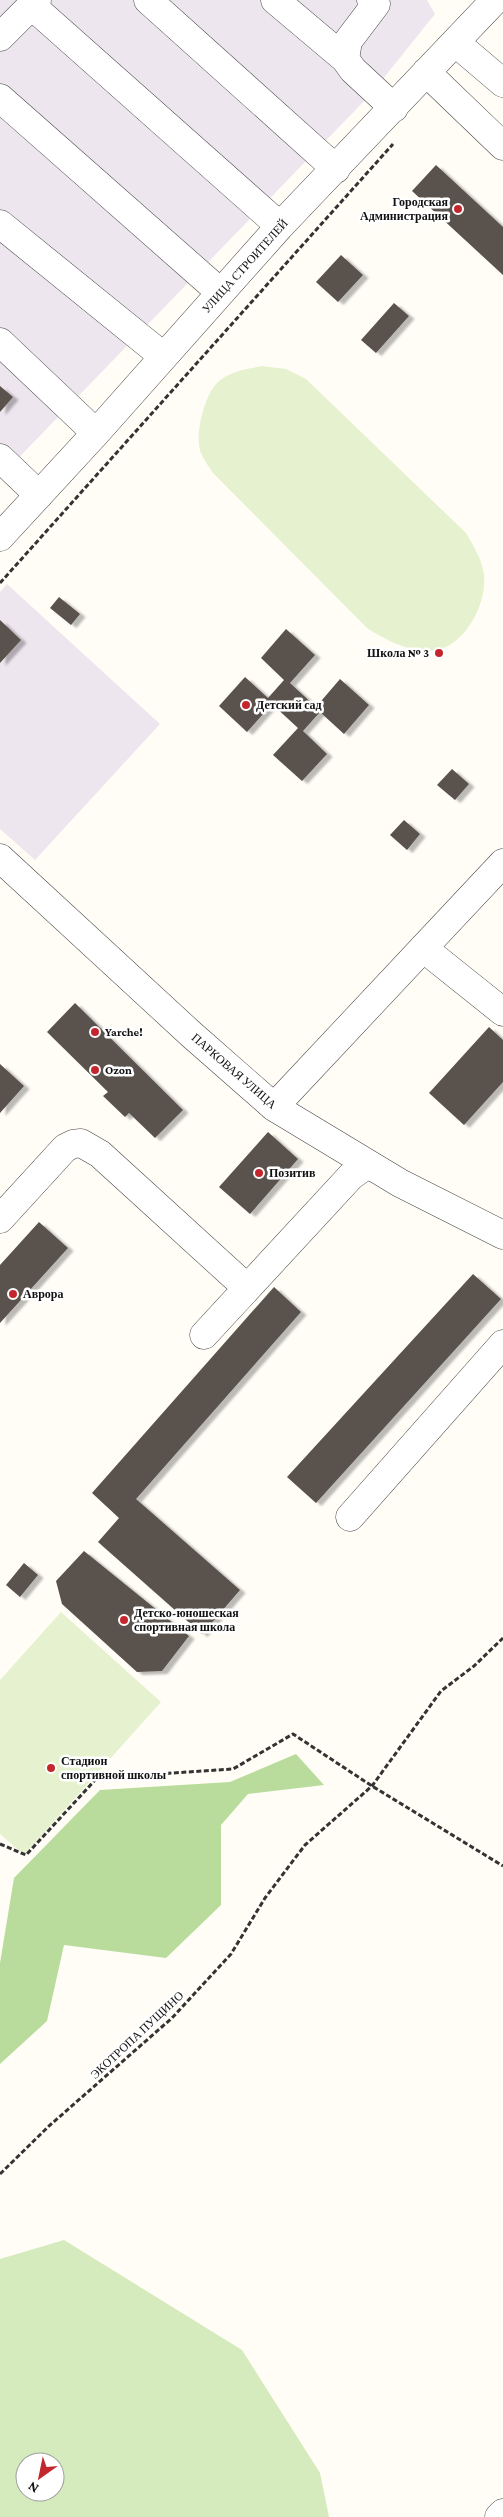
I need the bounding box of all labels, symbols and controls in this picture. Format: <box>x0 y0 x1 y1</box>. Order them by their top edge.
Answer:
place label: Городская Администрация <box>360 195 449 223</box>
marker: Городская Администрация <box>452 203 464 215</box>
street label: УЛИЦА СТРОИТЕЛЕЙ <box>199 216 291 316</box>
place label: Школа № 3 <box>367 646 429 660</box>
marker: Школа № 3 <box>433 647 445 659</box>
place label: Детский сад <box>256 698 322 712</box>
marker: Детский сад <box>240 699 252 711</box>
place label: Yarche! <box>105 1025 143 1039</box>
marker: Yarche! <box>89 1026 101 1038</box>
street label: ПАРКОВАЯ УЛИЦА <box>189 1030 280 1112</box>
place label: Ozon <box>105 1063 132 1077</box>
marker: Ozon <box>89 1064 101 1076</box>
place label: Позитив <box>269 1166 316 1180</box>
marker: Позитив <box>253 1167 265 1179</box>
place label: Аврора <box>23 1287 64 1301</box>
marker: Аврора <box>7 1288 19 1300</box>
place label: Детско-юношеская спортивная школа <box>134 1606 239 1634</box>
marker: Детско-юношеская спортивная школа <box>118 1614 130 1626</box>
place label: Стадион спортивной школы <box>61 1754 167 1782</box>
marker: Стадион спортивной школы <box>45 1762 57 1774</box>
street label: ЭКОТРОПА ПУЩИНО <box>88 1988 187 2082</box>
north arrow <box>15 2452 65 2502</box>
text: N <box>24 2478 41 2497</box>

